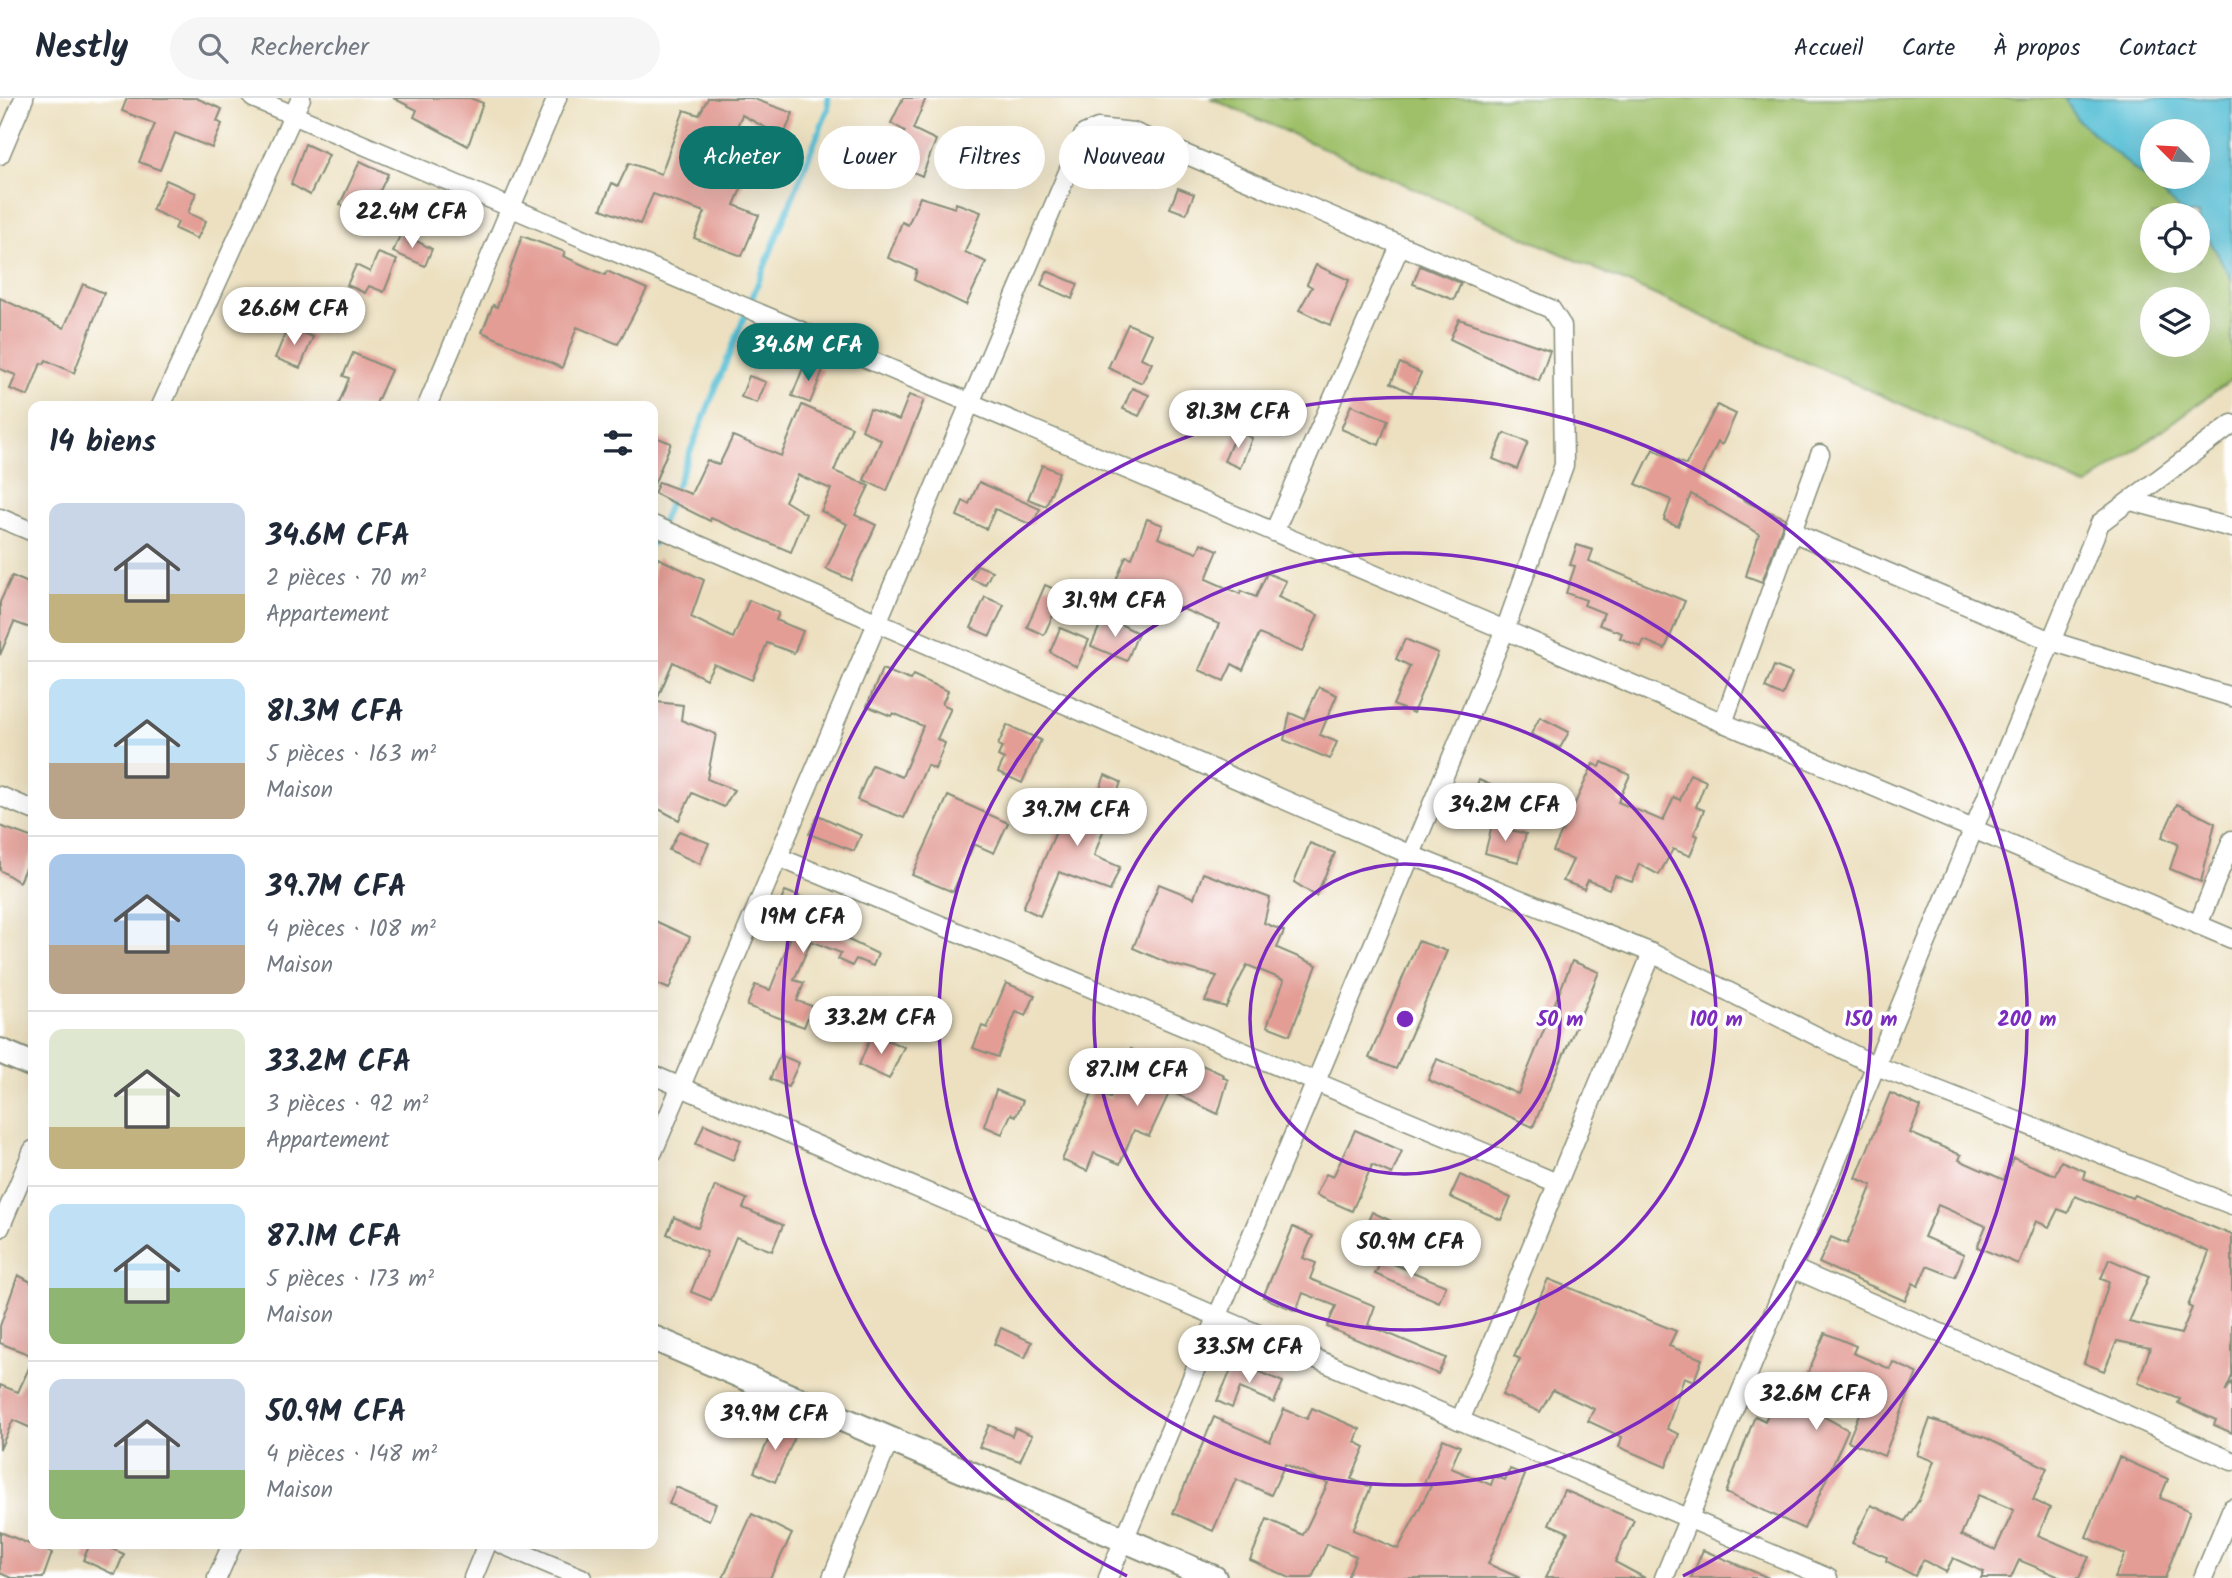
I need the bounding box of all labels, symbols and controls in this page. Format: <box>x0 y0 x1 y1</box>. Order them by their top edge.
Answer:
search box <box>170 17 660 80</box>
text: Nestly <box>35 22 128 75</box>
text: Rechercher <box>250 27 369 69</box>
icon: search <box>194 29 232 67</box>
text: Accueil <box>1794 29 1864 68</box>
text: Carte <box>1902 29 1955 68</box>
text: À propos <box>1993 29 2080 68</box>
text: Contact <box>2118 29 2197 68</box>
north arrow <box>2140 119 2210 189</box>
map controls <box>2140 119 2210 357</box>
chip: Acheter <box>679 126 804 189</box>
chip: Louer <box>818 126 920 189</box>
chip: Filtres <box>934 126 1045 189</box>
chip: Nouveau <box>1059 126 1189 189</box>
pin: 22.4M CFA <box>332 190 492 250</box>
text: 22.4M CFA <box>356 195 468 231</box>
button: locate <box>2140 203 2210 273</box>
button: layers <box>2140 287 2210 357</box>
pin: 26.6M CFA <box>214 288 374 347</box>
text: 26.6M CFA <box>238 292 350 328</box>
pin: 34.6M CFA <box>728 324 888 383</box>
text: 34.6M CFA <box>753 328 863 364</box>
pin: 81.3M CFA <box>1158 390 1318 450</box>
text: 81.3M CFA <box>1185 395 1291 431</box>
text: 14 biens <box>49 419 156 467</box>
icon: filters <box>599 424 637 462</box>
text: 34.6M CFA <box>266 513 410 561</box>
icon: home <box>105 531 189 615</box>
text: 2 pièces · 70 m² <box>266 561 426 597</box>
pin: 31.9M CFA <box>1035 580 1195 639</box>
text: 31.9M CFA <box>1063 584 1167 620</box>
text: Appartement <box>266 597 389 633</box>
text: 81.3M CFA <box>266 689 404 737</box>
icon: home <box>105 707 189 791</box>
text: 5 pièces · 163 m² <box>266 737 436 773</box>
text: Maison <box>266 773 333 809</box>
pin: 34.2M CFA <box>1425 784 1585 843</box>
pin: 39.7M CFA <box>997 788 1157 848</box>
text: 34.2M CFA <box>1449 788 1561 824</box>
text: 39.7M CFA <box>1023 793 1131 829</box>
text: 39.7M CFA <box>266 864 407 912</box>
icon: home <box>105 882 189 966</box>
pin: 19M CFA <box>738 896 868 955</box>
text: 19M CFA <box>760 900 846 936</box>
text: 4 pièces · 108 m² <box>266 912 436 948</box>
text: Maison <box>266 948 333 984</box>
pin: 33.2M CFA <box>801 996 961 1056</box>
text: 33.2M CFA <box>825 1001 937 1037</box>
text: 50 m <box>1536 1004 1583 1037</box>
text: 100 m <box>1689 1004 1743 1037</box>
text: 150 m <box>1844 1004 1898 1037</box>
text: 200 m <box>1997 1004 2057 1037</box>
centre of rings <box>1393 1007 1417 1031</box>
text: 33.2M CFA <box>266 1039 411 1087</box>
pin: 87.1M CFA <box>1057 1048 1217 1108</box>
text: 87.1M CFA <box>1085 1053 1189 1089</box>
icon: home <box>105 1057 189 1141</box>
text: 3 pièces · 92 m² <box>266 1087 428 1123</box>
text: Appartement <box>266 1123 389 1159</box>
text: 87.1M CFA <box>266 1214 402 1262</box>
pin: 50.9M CFA <box>1331 1220 1491 1280</box>
text: 50.9M CFA <box>1357 1225 1465 1261</box>
icon: home <box>105 1232 189 1316</box>
text: 5 pièces · 173 m² <box>266 1262 434 1298</box>
text: Maison <box>266 1298 333 1334</box>
pin: 33.5M CFA <box>1169 1326 1329 1385</box>
text: 33.5M CFA <box>1194 1330 1304 1366</box>
pin: 32.6M CFA <box>1736 1372 1896 1432</box>
text: 32.6M CFA <box>1760 1377 1872 1413</box>
text: 50.9M CFA <box>266 1389 407 1437</box>
pin: 39.9M CFA <box>695 1392 855 1452</box>
text: 39.9M CFA <box>721 1397 829 1433</box>
icon: home <box>105 1407 189 1491</box>
text: 4 pièces · 148 m² <box>266 1437 437 1473</box>
text: Maison <box>266 1473 333 1509</box>

